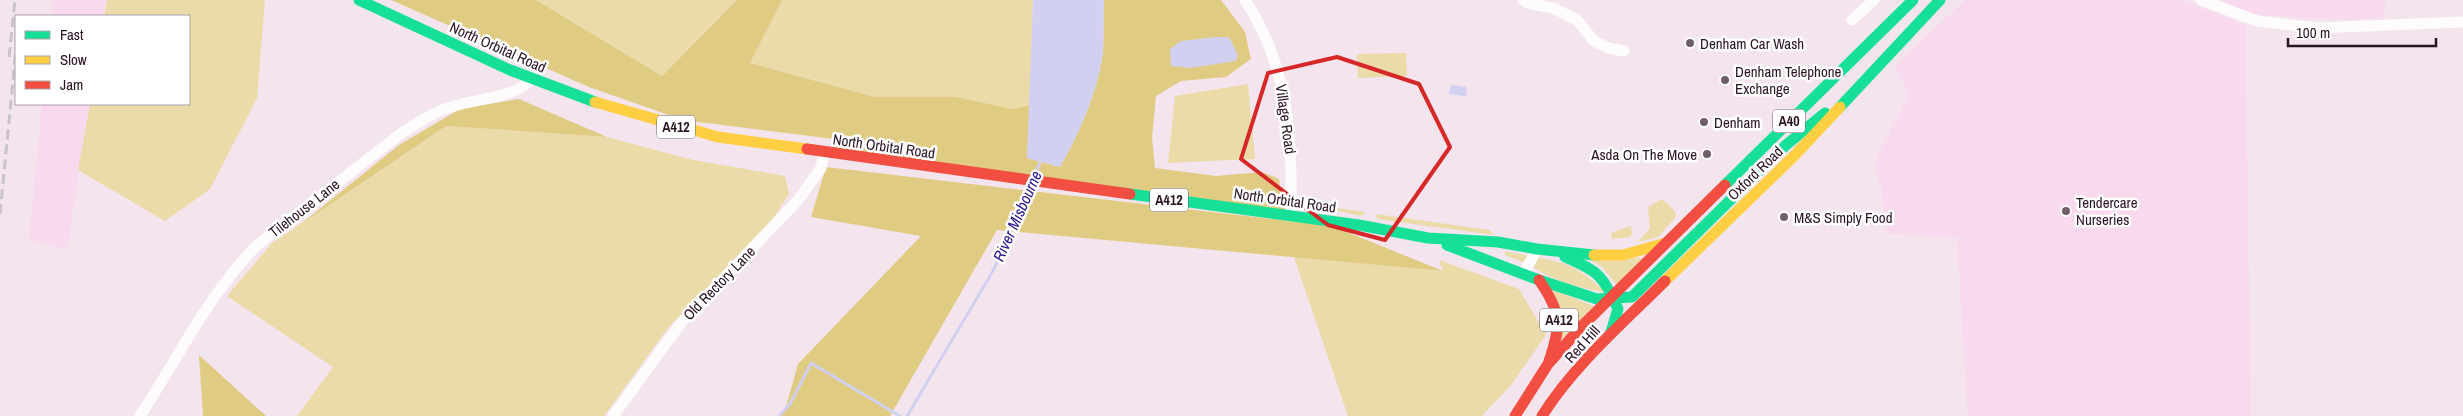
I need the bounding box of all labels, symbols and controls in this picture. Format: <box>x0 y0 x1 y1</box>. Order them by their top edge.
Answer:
legend <box>15 15 190 105</box>
scale bar <box>2288 15 2436 47</box>
street label: North Orbital Road <box>447 16 549 78</box>
text: 100 m <box>2296 22 2330 43</box>
text: Fast <box>60 24 84 45</box>
place label: Denham Car Wash <box>1700 33 1804 54</box>
marker: Denham Car Wash <box>1684 37 1696 49</box>
text: Slow <box>60 49 87 70</box>
place label: Denham Telephone Exchange <box>1735 61 1842 99</box>
text: Jam <box>60 74 83 95</box>
marker: Denham Telephone Exchange <box>1719 74 1731 86</box>
street label: Village Road <box>1271 83 1301 155</box>
road number: A40 <box>1773 110 1805 132</box>
place label: Denham <box>1714 112 1761 133</box>
road number: A412 <box>657 115 695 138</box>
marker: Denham <box>1698 116 1710 128</box>
street label: North Orbital Road <box>831 128 937 164</box>
street label: Oxford Road <box>1723 141 1787 205</box>
place label: Asda On The Move <box>1590 144 1697 165</box>
marker: Asda On The Move <box>1701 148 1713 160</box>
water label: River Misbourne <box>987 167 1047 265</box>
street label: Tilehouse Lane <box>264 174 344 242</box>
street label: North Orbital Road <box>1232 182 1338 218</box>
road number: A412 <box>1150 188 1188 212</box>
place label: Tendercare Nurseries <box>2076 192 2138 230</box>
marker: Tendercare Nurseries <box>2060 205 2072 217</box>
place label: M&S Simply Food <box>1794 207 1893 228</box>
marker: M&S Simply Food <box>1778 211 1790 223</box>
street label: Old Rectory Lane <box>678 241 760 325</box>
road number: A412 <box>1540 308 1578 332</box>
street label: Red Hill <box>1560 321 1604 367</box>

